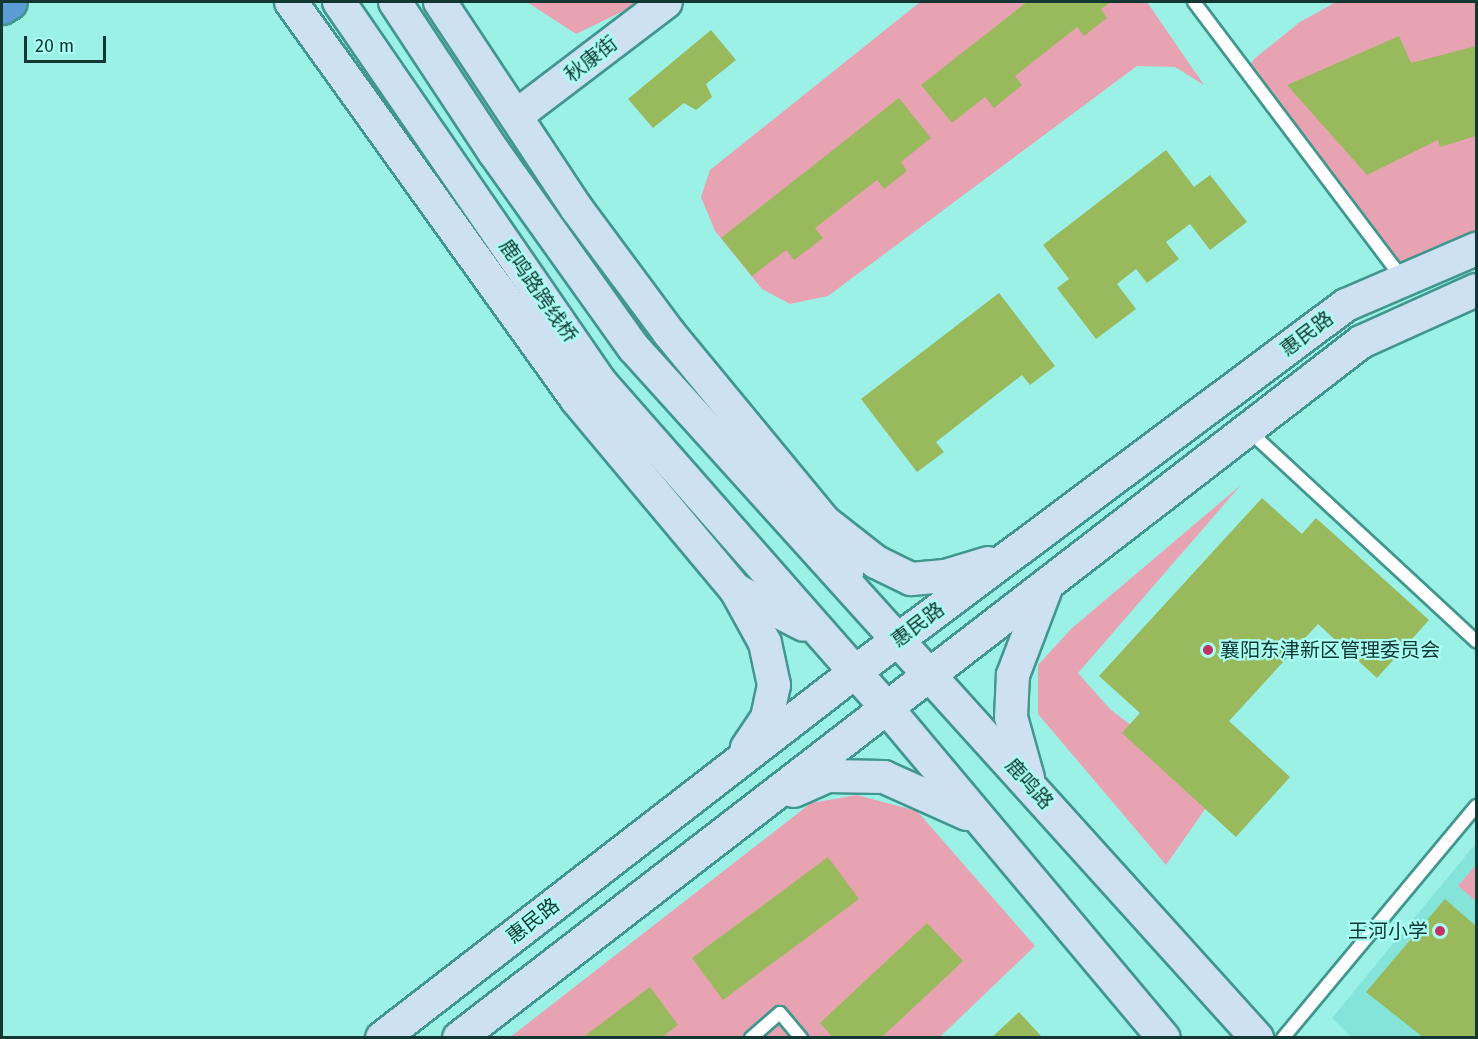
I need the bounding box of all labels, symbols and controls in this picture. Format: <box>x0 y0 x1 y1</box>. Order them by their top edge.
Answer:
scale bar <box>27 24 110 62</box>
street label: 秋康街 <box>560 31 622 87</box>
text: 20 m <box>35 35 74 57</box>
street label: 鹿鸣路跨线桥 <box>494 235 582 347</box>
street label: 惠民路 <box>1276 306 1338 362</box>
street label: 惠民路 <box>887 597 949 653</box>
place label: 襄阳东津新区管理委员会 <box>1220 638 1440 662</box>
marker: 襄阳东津新区管理委员会 <box>1201 643 1215 657</box>
street label: 鹿鸣路 <box>1000 754 1058 814</box>
street label: 惠民路 <box>502 893 564 949</box>
place label: 王河小学 <box>1348 919 1428 943</box>
marker: 王河小学 <box>1433 924 1447 938</box>

